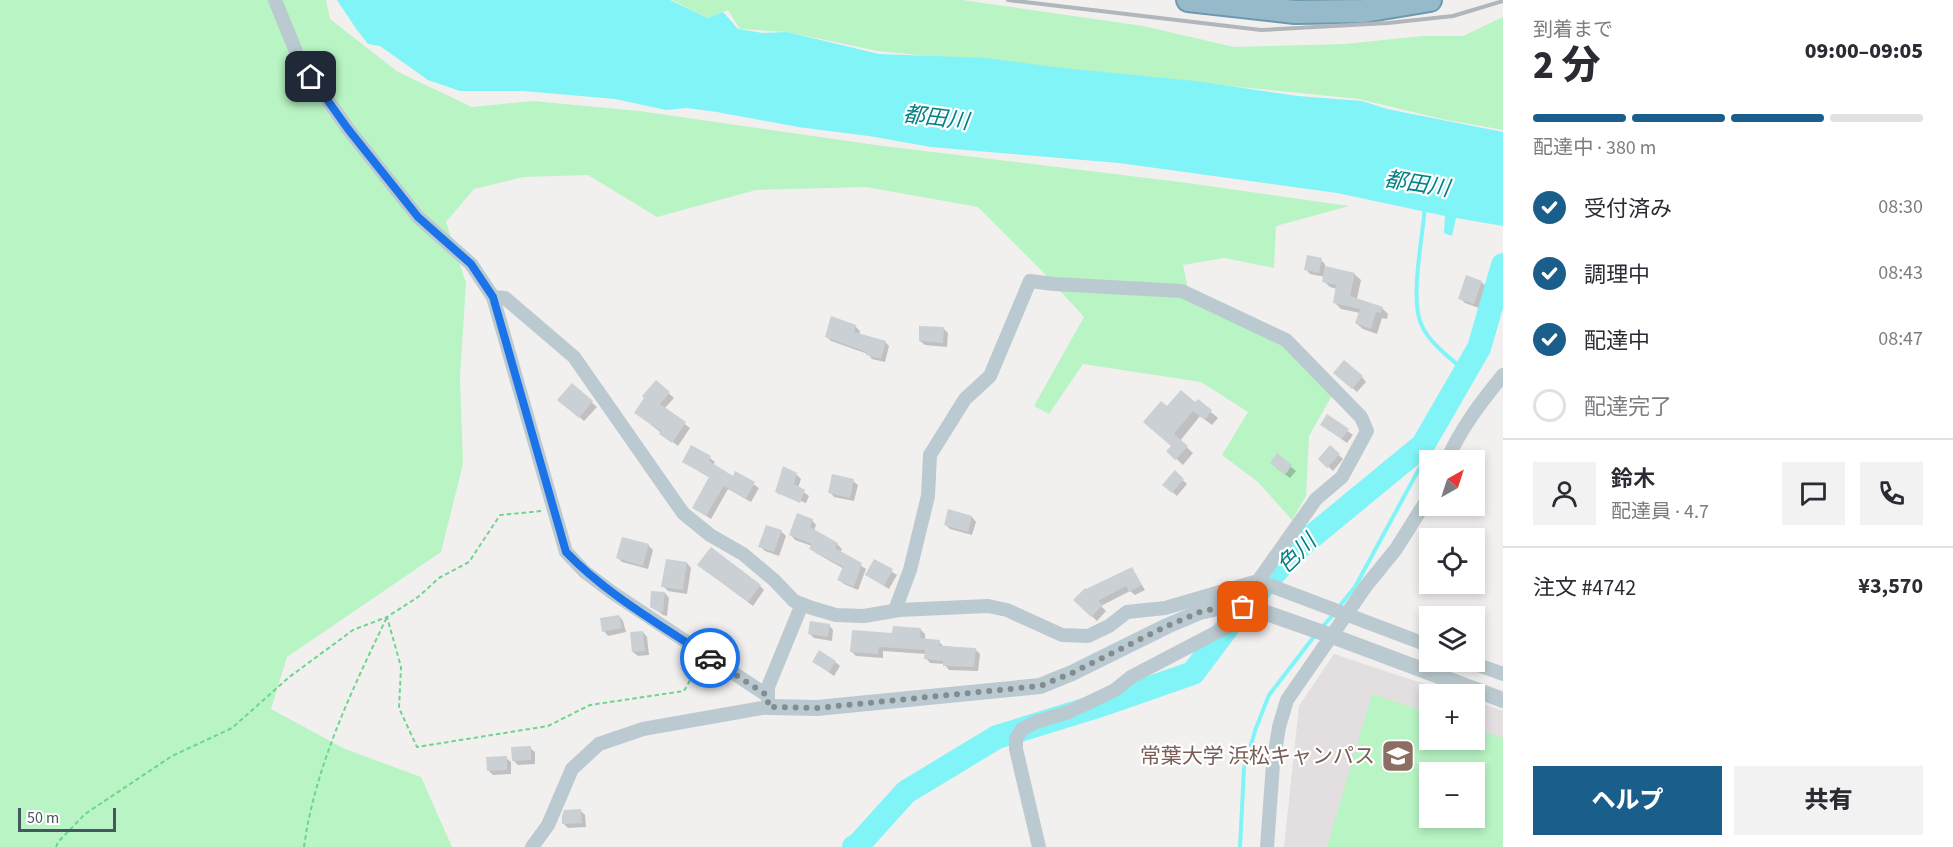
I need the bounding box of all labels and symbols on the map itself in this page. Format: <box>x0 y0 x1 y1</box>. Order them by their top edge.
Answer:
pin <box>285 51 336 102</box>
water label: 都田川 <box>901 98 973 138</box>
water label: 都田川 <box>1382 163 1454 205</box>
north arrow <box>1419 450 1485 516</box>
water label: 色川 <box>1270 525 1325 581</box>
pin <box>1217 581 1268 632</box>
courier <box>680 628 740 688</box>
school or university icon: 常葉大学 浜松キャンパス <box>1380 738 1416 774</box>
place label: 常葉大学 浜松キャンパス <box>1140 741 1375 771</box>
scale bar <box>18 805 116 832</box>

